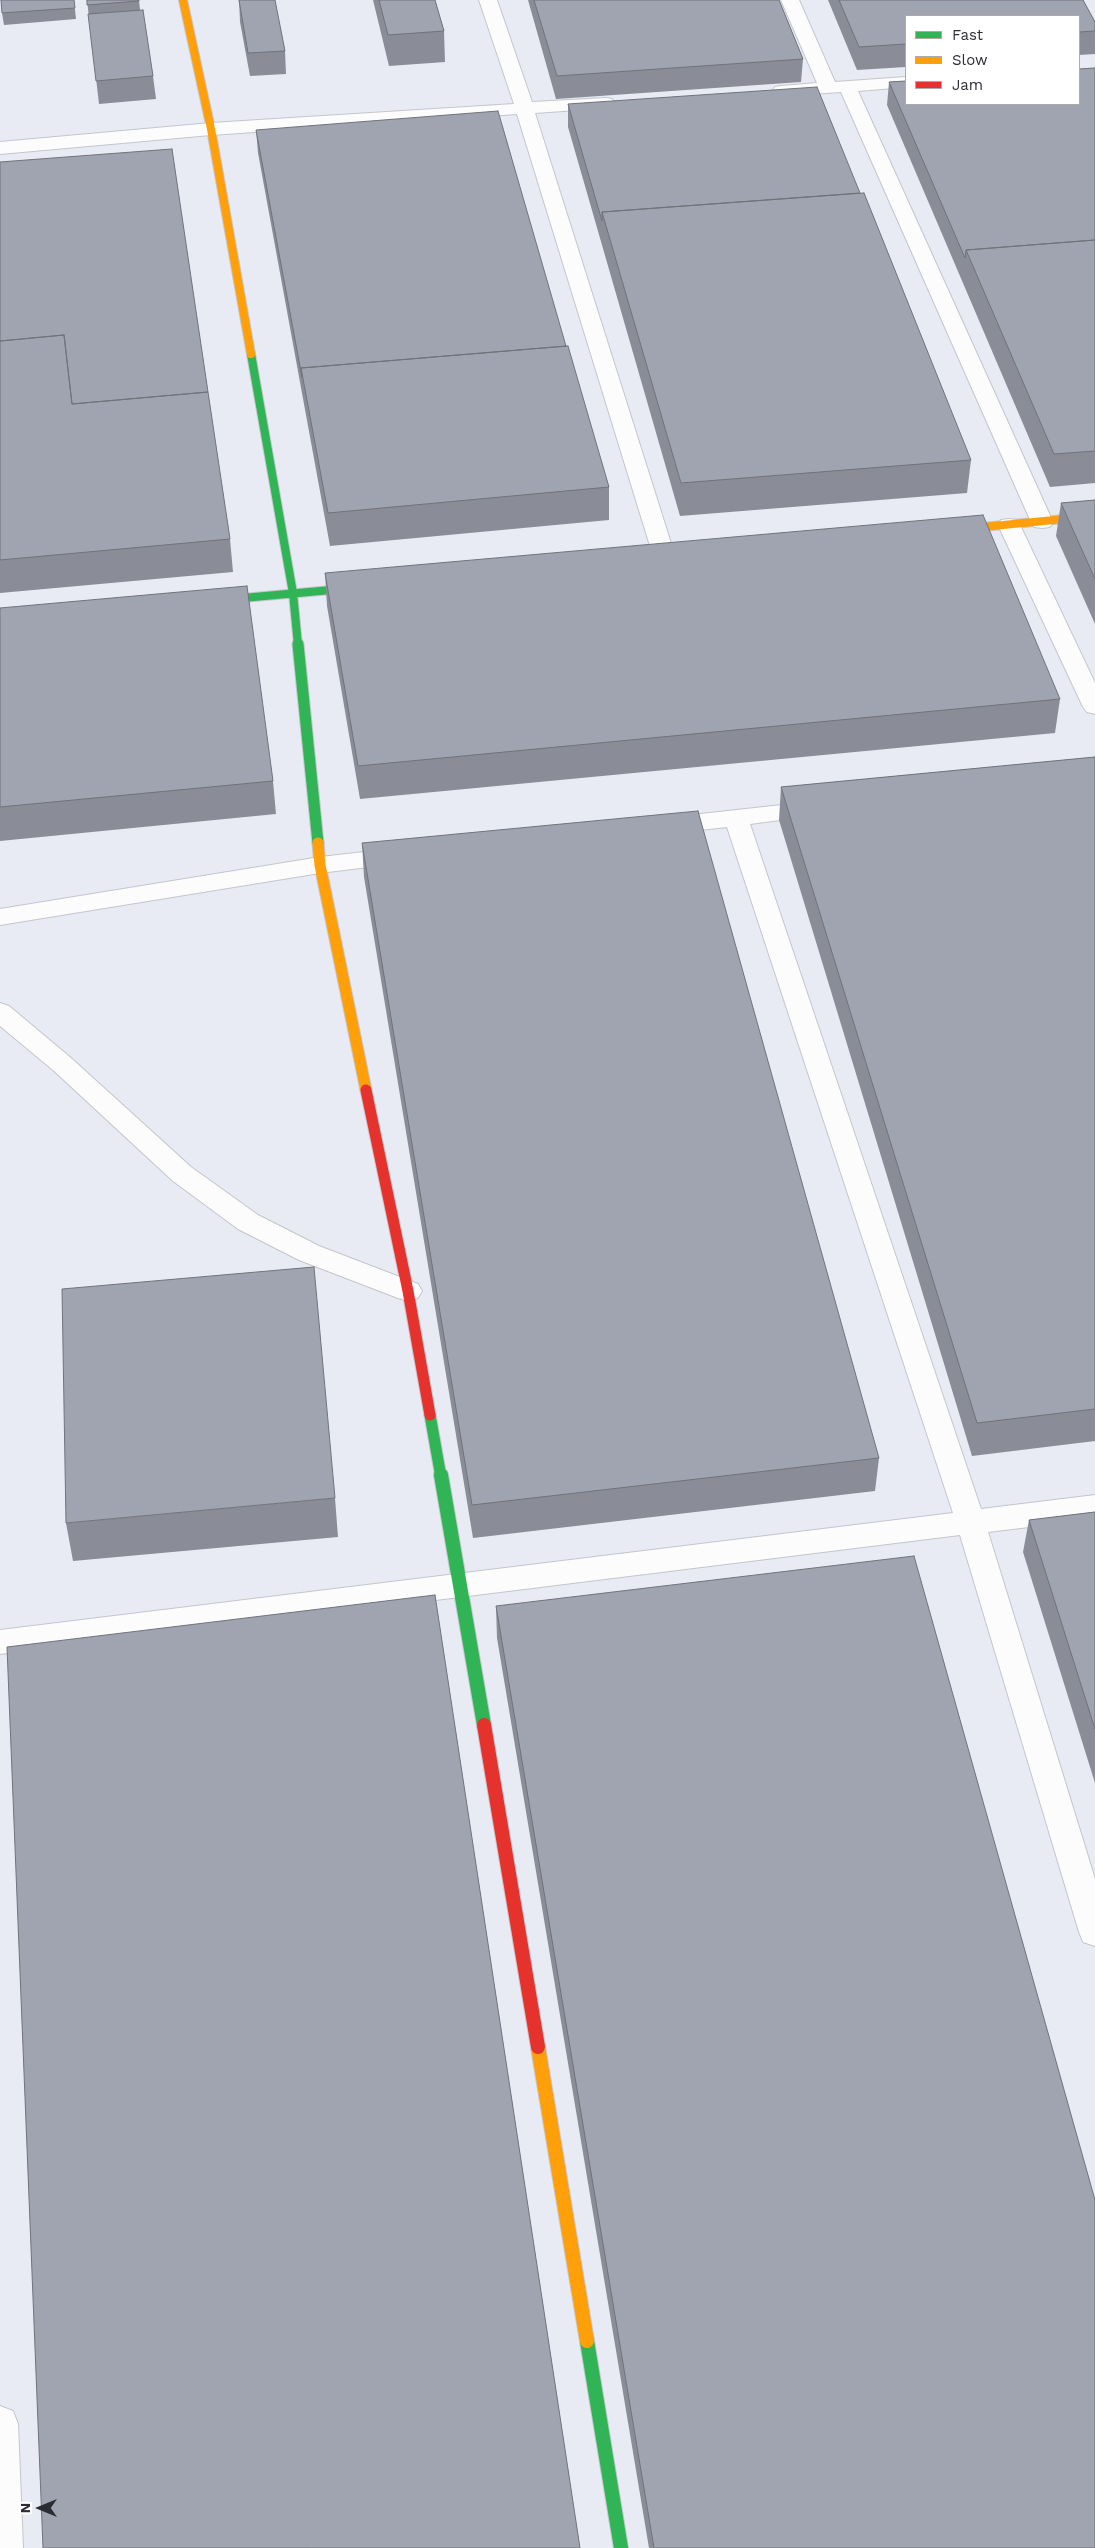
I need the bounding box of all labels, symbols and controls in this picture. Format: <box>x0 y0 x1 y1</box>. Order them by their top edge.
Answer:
legend <box>905 15 1080 105</box>
text: Fast <box>952 26 983 44</box>
text: Slow <box>952 51 988 69</box>
text: Jam <box>952 76 983 94</box>
north arrow <box>15 2483 65 2533</box>
text: N <box>17 2503 33 2513</box>

